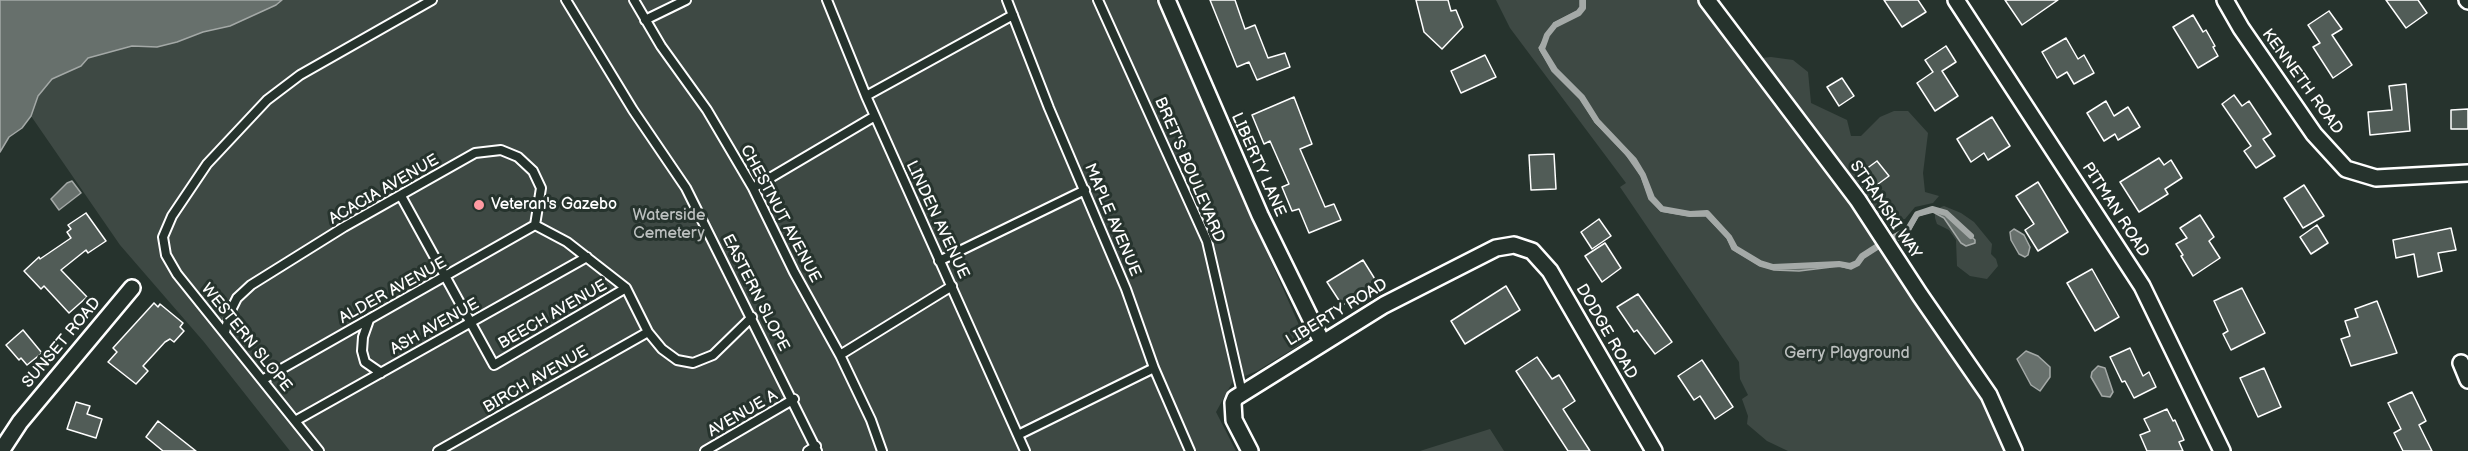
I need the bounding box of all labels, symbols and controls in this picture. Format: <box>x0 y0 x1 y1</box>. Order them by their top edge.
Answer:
street label: KENNETH ROAD <box>2257 26 2347 138</box>
street label: BRET'S BOULEVARD <box>1150 94 1228 246</box>
street label: LIBERTY LANE <box>1226 110 1290 220</box>
street label: CHESTNUT AVENUE <box>736 142 824 286</box>
street label: ACACIA AVENUE <box>326 151 442 229</box>
street label: STRAMSKI WAY <box>1845 157 1925 263</box>
street label: LINDEN AVENUE <box>901 158 973 282</box>
street label: PITMAN ROAD <box>2077 159 2153 261</box>
street label: MAPLE AVENUE <box>1080 161 1144 279</box>
place label: Veteran's Gazebo <box>491 195 617 215</box>
marker: Veteran's Gazebo <box>472 198 486 212</box>
park label: Waterside Cemetery <box>633 206 705 244</box>
street label: EASTERN SLOPE <box>717 231 793 355</box>
street label: ALDER AVENUE <box>336 254 450 328</box>
street label: LIBERTY ROAD <box>1283 275 1391 351</box>
street label: BEECH AVENUE <box>495 276 611 354</box>
street label: WESTERN SLOPE <box>196 280 296 396</box>
street label: DODGE ROAD <box>1571 281 1641 383</box>
street label: SUNSET ROAD <box>19 294 105 392</box>
street label: ASH AVENUE <box>387 295 483 359</box>
street label: BIRCH AVENUE <box>480 342 592 418</box>
park label: Gerry Playground <box>1784 344 1910 364</box>
street label: AVENUE A <box>705 386 781 442</box>

